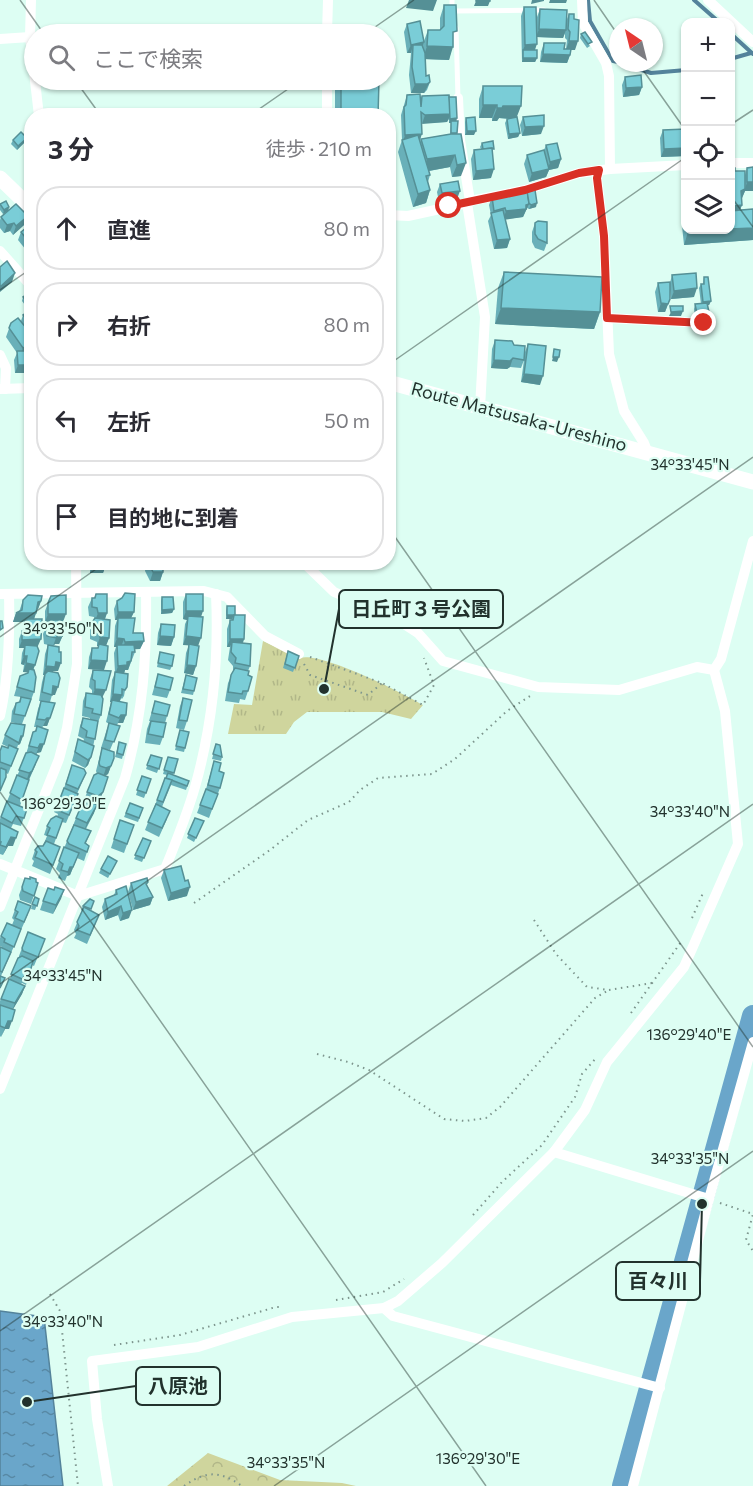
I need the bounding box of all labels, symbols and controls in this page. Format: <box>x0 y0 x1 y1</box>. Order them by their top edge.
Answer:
north arrow <box>609 18 663 72</box>
map controls <box>681 18 735 234</box>
button: + <box>681 18 735 72</box>
search box <box>24 24 396 90</box>
icon: search <box>45 41 78 74</box>
text: ここで検索 <box>93 45 203 72</box>
button: − <box>681 72 735 126</box>
button: locate <box>681 126 735 180</box>
text: 3 分 <box>48 133 94 164</box>
text: 徒歩 · 210 m <box>266 136 372 160</box>
button: layers <box>681 180 735 234</box>
route start <box>435 192 461 218</box>
icon: ahead <box>50 212 83 245</box>
text: 直進 <box>107 216 151 243</box>
text: 80 m <box>324 216 370 240</box>
icon: right <box>50 308 83 341</box>
route end <box>690 309 716 335</box>
text: 右折 <box>107 312 151 339</box>
text: 80 m <box>324 312 370 336</box>
street label: Route Matsusaka-Ureshino <box>409 377 630 455</box>
icon: left <box>50 404 83 437</box>
text: 左折 <box>107 408 151 435</box>
text: 50 m <box>324 408 370 432</box>
text: 34°33'45"N <box>650 455 730 473</box>
icon: arrive <box>50 500 83 533</box>
text: 目的地に到着 <box>107 504 239 531</box>
callout: 日丘町３号公園 <box>339 590 503 628</box>
text: 日丘町３号公園 <box>351 596 491 620</box>
text: 34°33'50"N <box>23 619 103 637</box>
text: 136°29'30"E <box>22 794 106 812</box>
text: 34°33'40"N <box>650 802 730 820</box>
text: 34°33'45"N <box>23 966 103 984</box>
text: 136°29'40"E <box>647 1025 731 1043</box>
text: 34°33'35"N <box>651 1149 729 1167</box>
callout: 百々川 <box>616 1262 700 1300</box>
text: 百々川 <box>628 1268 688 1292</box>
text: 34°33'40"N <box>23 1312 103 1330</box>
callout: 八原池 <box>136 1367 220 1405</box>
text: 八原池 <box>148 1373 208 1397</box>
text: 136°29'30"E <box>436 1449 520 1467</box>
text: 34°33'35"N <box>247 1453 325 1471</box>

